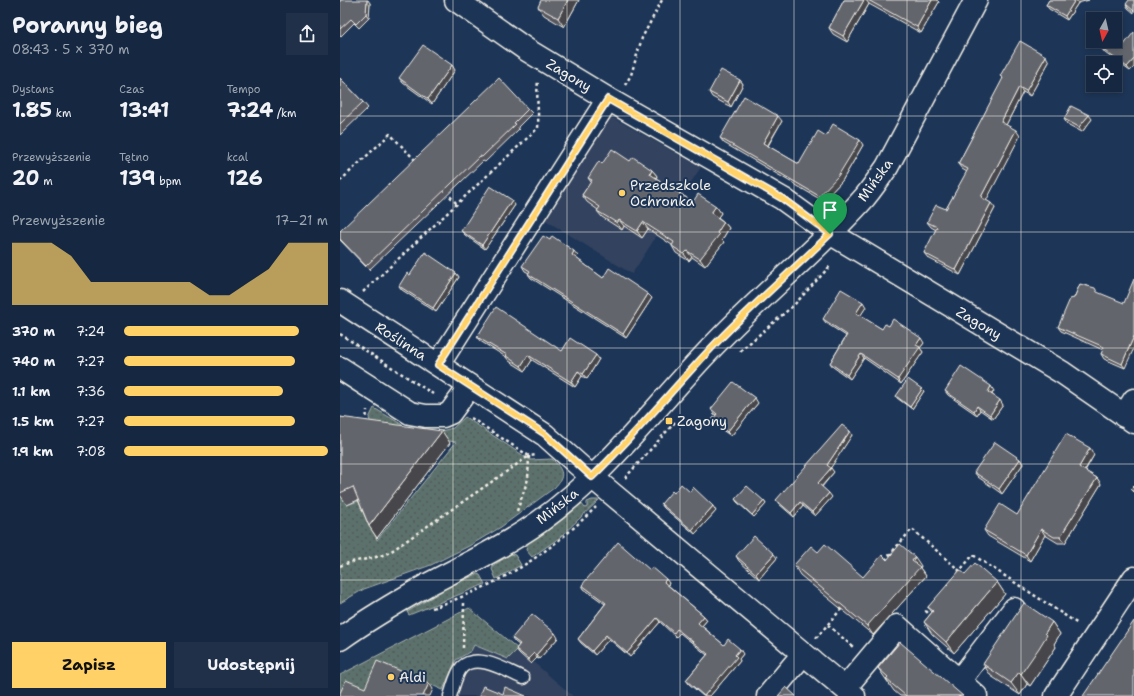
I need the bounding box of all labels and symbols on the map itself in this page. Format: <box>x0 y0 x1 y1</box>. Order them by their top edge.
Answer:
north arrow <box>1086 12 1122 48</box>
street label: Zagony <box>543 54 595 96</box>
street label: Mińska <box>853 155 897 205</box>
place label: Przedszkole Ochronka <box>630 176 711 210</box>
marker: Przedszkole Ochronka <box>617 188 627 198</box>
pin <box>813 193 847 234</box>
street label: Zagony <box>953 302 1005 344</box>
street label: Roślinna <box>372 318 430 364</box>
place label: Zagony <box>677 412 727 430</box>
marker: Zagony <box>664 416 674 426</box>
street label: Mińska <box>532 484 582 528</box>
place label: Aldi <box>399 668 426 686</box>
marker: Aldi <box>386 672 396 682</box>

